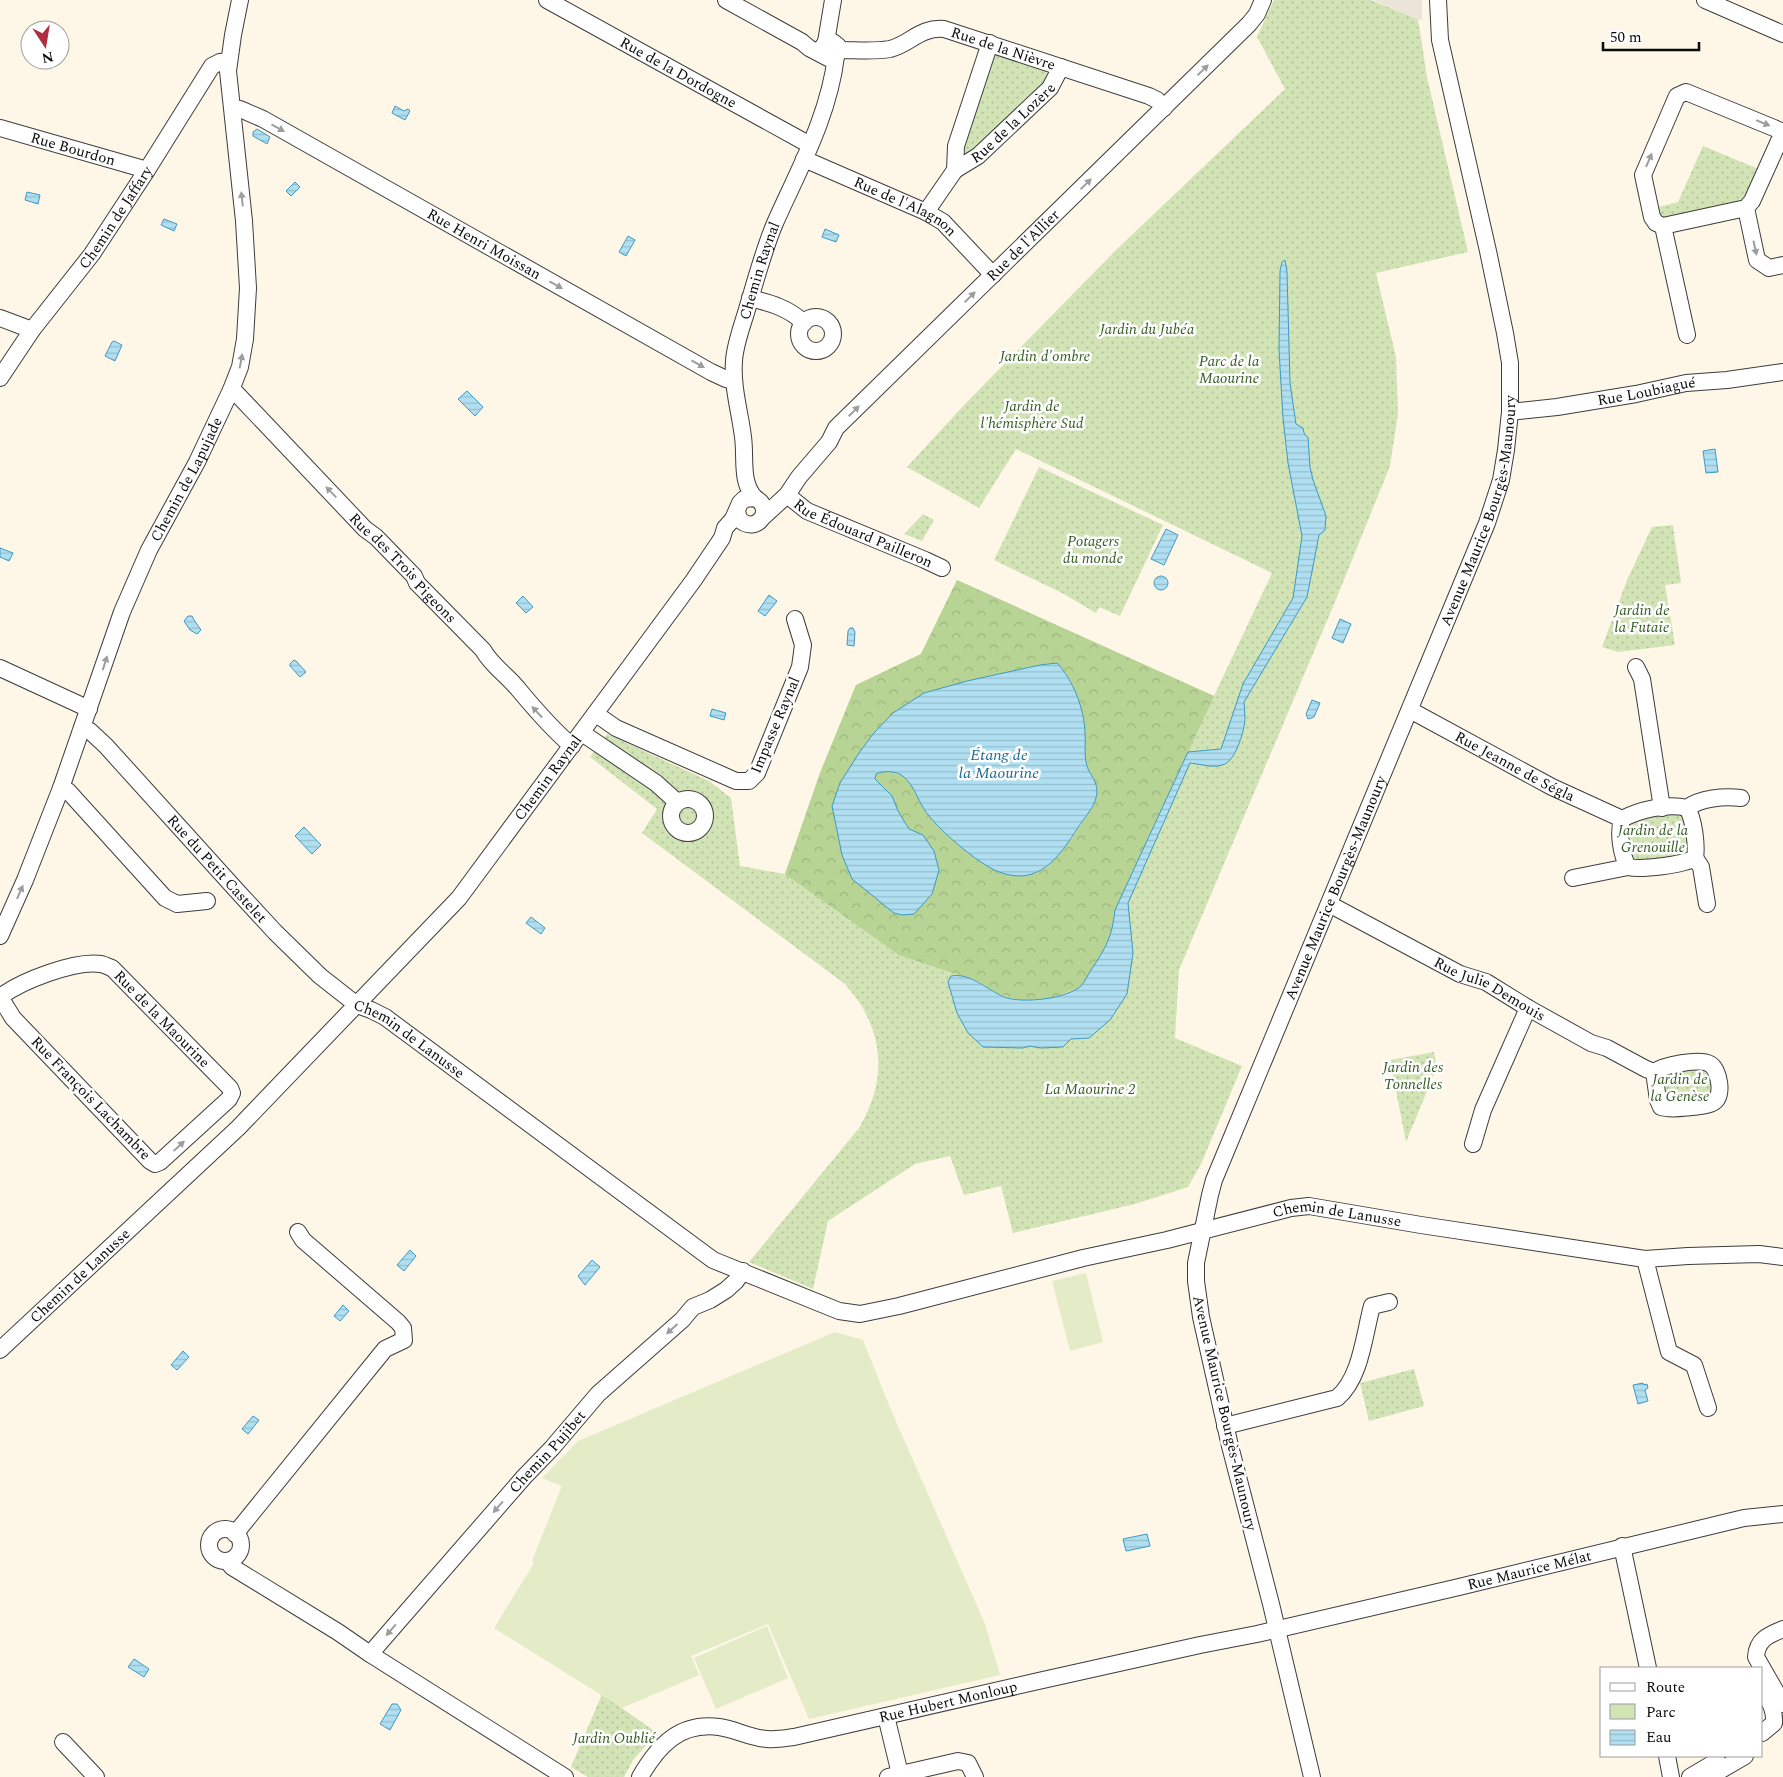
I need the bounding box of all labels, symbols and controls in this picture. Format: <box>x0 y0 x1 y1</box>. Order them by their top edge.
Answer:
north arrow <box>20 20 70 70</box>
scale bar <box>1603 20 1699 52</box>
street label: Rue de la Nièvre <box>948 21 1058 77</box>
text: 50 m <box>1610 26 1642 49</box>
street label: Rue de la Dordogne <box>615 31 741 114</box>
text: N <box>40 46 55 69</box>
one-way arrow <box>1197 64 1209 76</box>
street label: Rue de la Lozère <box>967 80 1062 170</box>
one-way arrow <box>1756 119 1771 127</box>
one-way arrow <box>271 123 284 132</box>
street label: Rue Bourdon <box>28 126 118 172</box>
one-way arrow <box>1646 153 1654 167</box>
street label: Chemin de Jaffary <box>73 161 159 274</box>
street label: Rue de l'Alagnon <box>850 171 962 242</box>
one-way arrow <box>1080 178 1092 190</box>
one-way arrow <box>238 191 246 207</box>
street label: Rue Henri Moissan <box>422 203 546 286</box>
street label: Rue de l'Allier <box>981 204 1065 287</box>
street label: Chemin Raynal <box>733 218 786 323</box>
one-way arrow <box>1751 240 1759 256</box>
one-way arrow <box>550 280 563 289</box>
one-way arrow <box>964 291 976 303</box>
park label: Jardin du Jubéa <box>1099 318 1195 341</box>
park label: Jardin d'ombre <box>999 345 1091 368</box>
park label: Parc de la Maourine <box>1199 350 1260 390</box>
one-way arrow <box>237 353 245 369</box>
one-way arrow <box>691 360 705 369</box>
street label: Rue Loubiagué <box>1596 371 1696 412</box>
park label: Jardin de l'hémisphère Sud <box>981 395 1084 435</box>
street label: Avenue Maurice Bourgès-Maunoury <box>1434 395 1522 630</box>
one-way arrow <box>848 405 860 417</box>
street label: Chemin de Lapujade <box>145 413 229 546</box>
one-way arrow <box>325 487 337 499</box>
street label: Rue Édouard Pailleron <box>788 493 937 574</box>
street label: Rue des Trois Pigeons <box>343 508 462 629</box>
park label: Potagers du monde <box>1063 530 1124 570</box>
park label: Jardin de la Futaie <box>1613 599 1670 639</box>
one-way arrow <box>101 656 109 671</box>
street label: Impasse Raynal <box>745 673 806 777</box>
one-way arrow <box>531 706 543 718</box>
street label: Rue Jeanne de Ségla <box>1450 725 1579 808</box>
street label: Chemin Raynal <box>509 730 588 826</box>
water label: Étang de la Maourine <box>959 743 1039 785</box>
street label: Avenue Maurice Bourgès-Maunoury <box>1279 772 1393 1004</box>
street label: Rue du Petit Castelet <box>161 810 272 928</box>
park label: Jardin de la Grenouille <box>1617 819 1689 859</box>
one-way arrow <box>17 885 25 899</box>
street label: Rue Julie Demouis <box>1430 951 1549 1027</box>
street label: Rue de la Maourine <box>108 965 215 1073</box>
street label: Chemin de Lanusse <box>350 994 469 1084</box>
street label: Rue François Lachambre <box>25 1031 156 1166</box>
park label: Jardin des Tonnelles <box>1382 1056 1444 1096</box>
park label: Jardin de la Genèse <box>1651 1068 1710 1108</box>
park label: La Maourine 2 <box>1044 1078 1136 1101</box>
one-way arrow <box>172 1140 185 1151</box>
street label: Chemin de Lanusse <box>1270 1195 1403 1233</box>
street label: Chemin de Lanusse <box>25 1223 136 1329</box>
street label: Avenue Maurice Bourgès-Maunoury <box>1186 1293 1263 1534</box>
one-way arrow <box>666 1323 678 1334</box>
street label: Chemin Pujibet <box>504 1405 591 1499</box>
one-way arrow <box>492 1501 503 1514</box>
street label: Rue Maurice Mélat <box>1465 1544 1594 1597</box>
one-way arrow <box>386 1624 397 1636</box>
legend <box>1600 1667 1763 1757</box>
street label: Rue Hubert Monloup <box>877 1675 1020 1729</box>
text: Route <box>1646 1676 1685 1699</box>
text: Parc <box>1646 1701 1676 1724</box>
text: Eau <box>1646 1726 1672 1749</box>
park label: Jardin Oublié <box>572 1727 657 1750</box>

